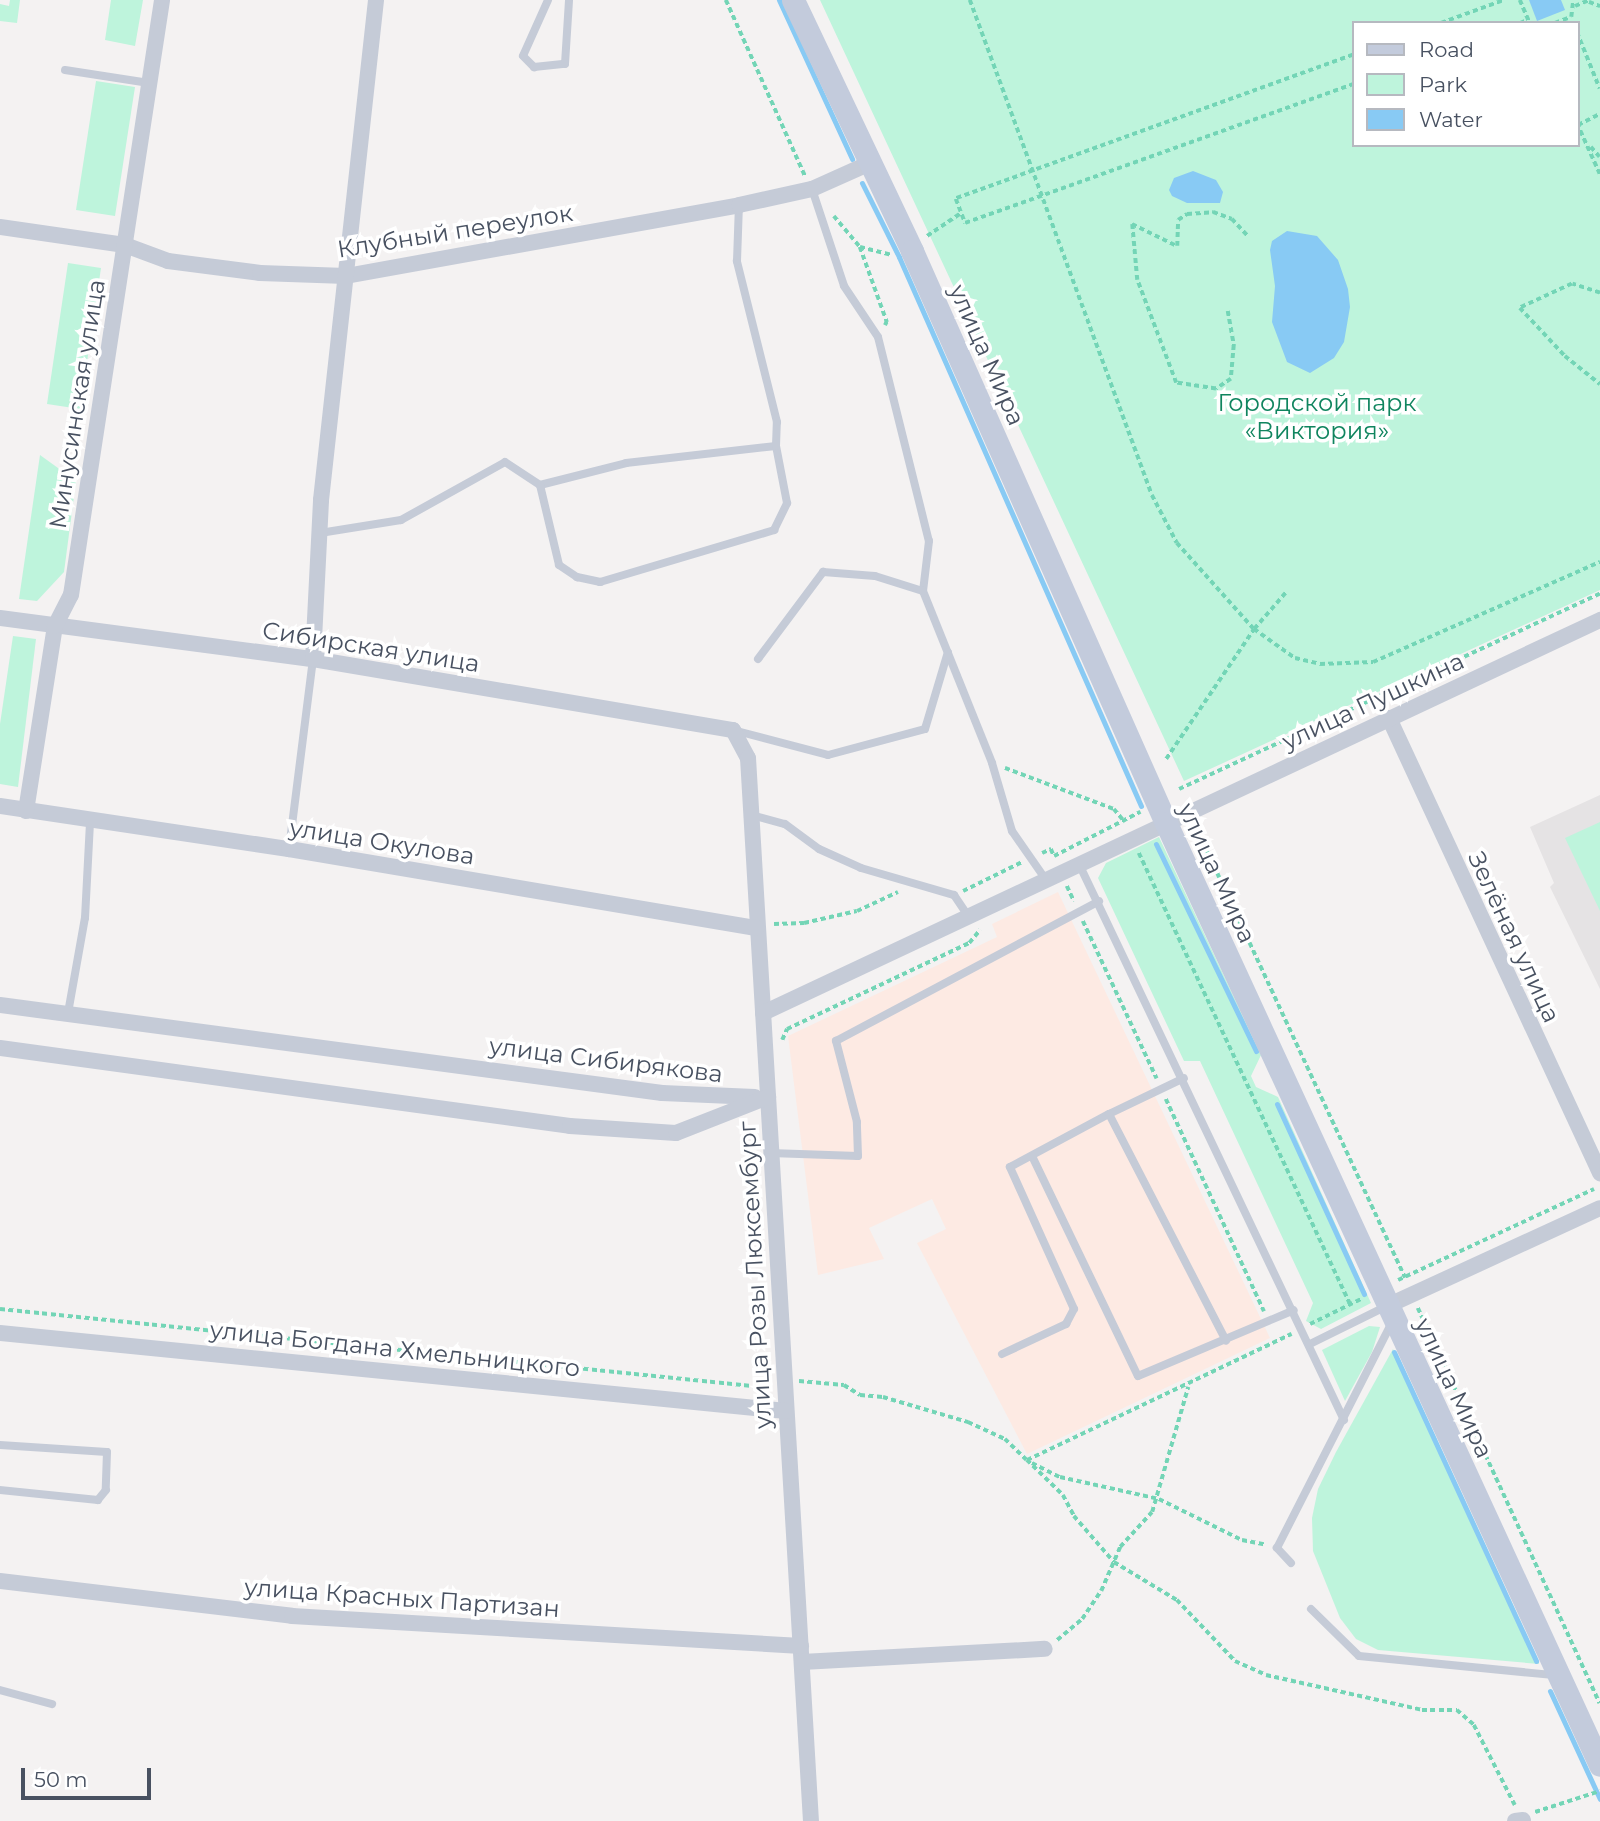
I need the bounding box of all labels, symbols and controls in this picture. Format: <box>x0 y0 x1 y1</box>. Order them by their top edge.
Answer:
legend <box>1352 21 1579 147</box>
text: Road <box>1419 37 1474 62</box>
text: Park <box>1419 72 1467 97</box>
text: Water <box>1419 107 1483 132</box>
street label: Клубный переулок <box>335 198 575 264</box>
street label: Минусинская улица <box>43 277 111 531</box>
street label: улица Мира <box>943 280 1031 430</box>
park label: Городской парк «Виктория» <box>1217 389 1417 445</box>
street label: Сибирская улица <box>260 616 482 678</box>
street label: улица Пушкина <box>1277 646 1469 756</box>
street label: улица Мира <box>1172 798 1262 948</box>
street label: улица Окулова <box>287 813 477 871</box>
street label: Зелёная улица <box>1462 847 1566 1027</box>
street label: улица Сибирякова <box>488 1031 724 1089</box>
street label: улица Розы Люксембург <box>733 1120 777 1430</box>
street label: улица Мира <box>1409 1313 1499 1463</box>
street label: улица Богдана Хмельницкого <box>208 1315 582 1383</box>
street label: улица Красных Партизан <box>243 1573 561 1623</box>
scale bar <box>24 1755 154 1799</box>
text: 50 m <box>34 1767 88 1792</box>

